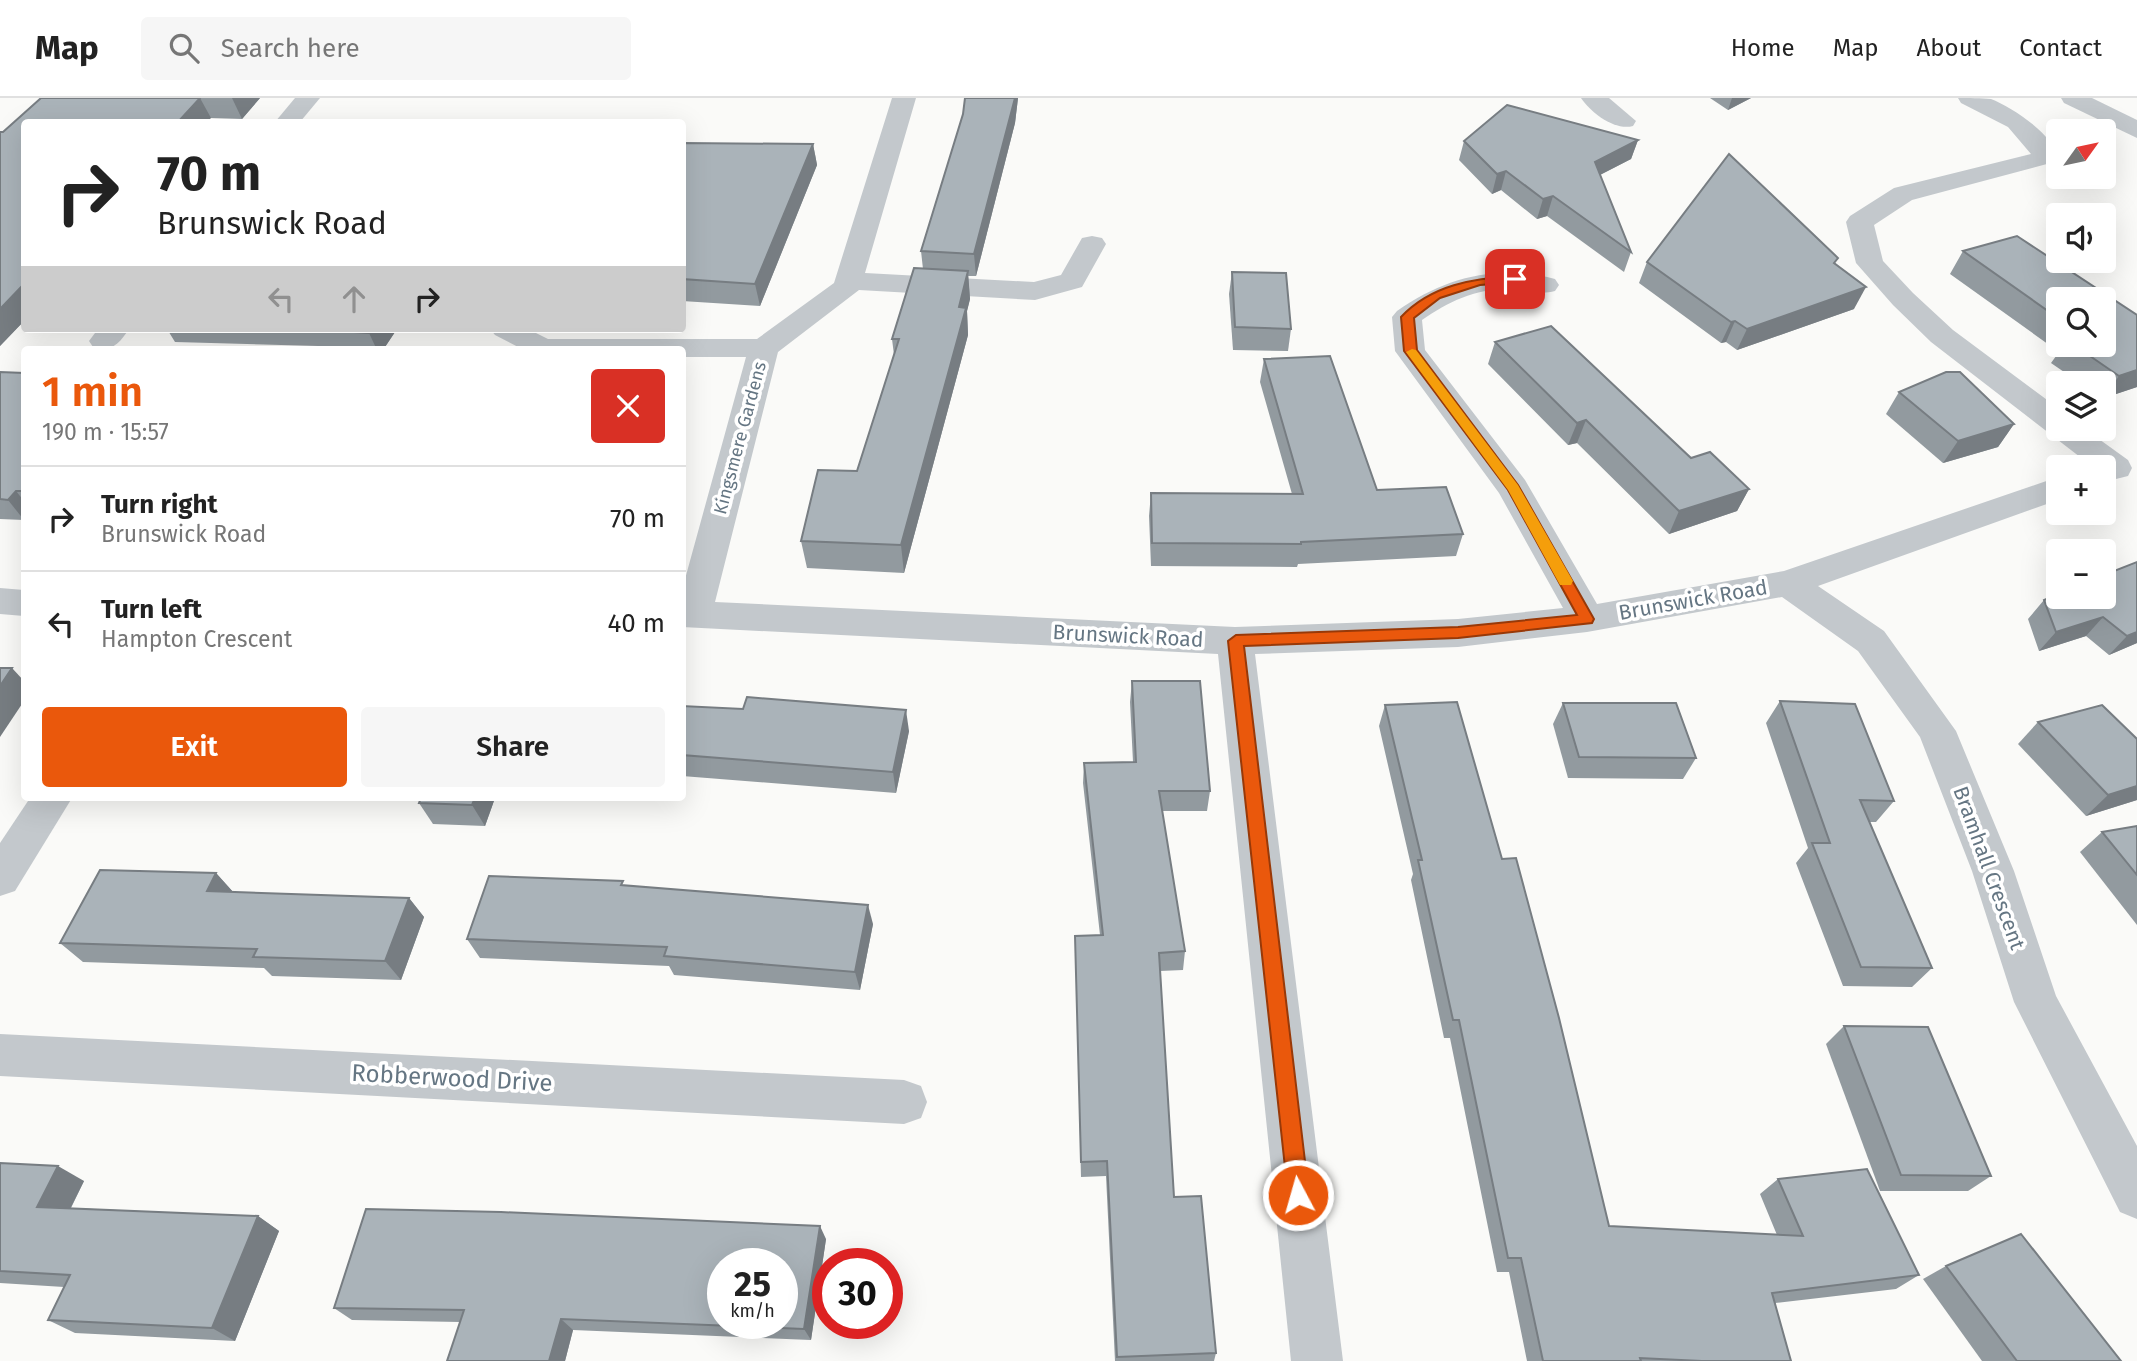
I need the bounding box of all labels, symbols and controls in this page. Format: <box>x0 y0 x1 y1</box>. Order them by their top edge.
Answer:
search box <box>141 17 631 80</box>
text: Map <box>35 28 99 68</box>
icon: search <box>165 29 203 67</box>
text: Search here <box>221 33 360 64</box>
text: Home <box>1731 34 1795 62</box>
text: Map <box>1833 34 1879 62</box>
text: About <box>1917 34 1981 62</box>
text: Contact <box>2019 34 2102 62</box>
north arrow <box>2046 119 2116 189</box>
map controls <box>2046 119 2116 609</box>
text: 70 m <box>157 144 261 203</box>
icon: right <box>42 147 133 238</box>
button: sound <box>2046 203 2116 273</box>
text: Brunswick Road <box>157 204 387 242</box>
pin <box>1485 249 1545 309</box>
icon: arrive <box>1496 260 1534 298</box>
icon: left <box>262 280 300 318</box>
icon: ahead <box>335 280 373 318</box>
icon: right <box>408 280 446 318</box>
button: search <box>2046 287 2116 357</box>
street label: Kingsmere Gardens <box>709 359 771 517</box>
text: 1 min <box>42 367 143 417</box>
button: close <box>591 369 665 443</box>
button: layers <box>2046 371 2116 441</box>
text: 190 m · 15:57 <box>42 418 169 446</box>
button: + <box>2046 455 2116 525</box>
text: Turn right <box>101 489 218 520</box>
icon: right <box>42 500 80 538</box>
text: 70 m <box>610 503 665 534</box>
text: Brunswick Road <box>101 520 266 548</box>
button: − <box>2046 539 2116 609</box>
street label: Brunswick Road <box>1616 574 1770 626</box>
text: Turn left <box>101 594 202 625</box>
icon: left <box>42 605 80 643</box>
text: 40 m <box>607 608 665 639</box>
street label: Brunswick Road <box>1052 619 1204 653</box>
text: Hampton Crescent <box>101 625 292 653</box>
button: Exit <box>42 707 347 787</box>
button: Share <box>361 707 665 787</box>
street label: Bramhall Crescent <box>1947 783 2031 954</box>
street label: Robberwood Drive <box>351 1059 553 1097</box>
position arrow <box>1261 1158 1335 1232</box>
speed limit sign: 30 <box>812 1248 903 1339</box>
text: 25 <box>734 1263 771 1305</box>
text: km/h <box>730 1300 775 1322</box>

